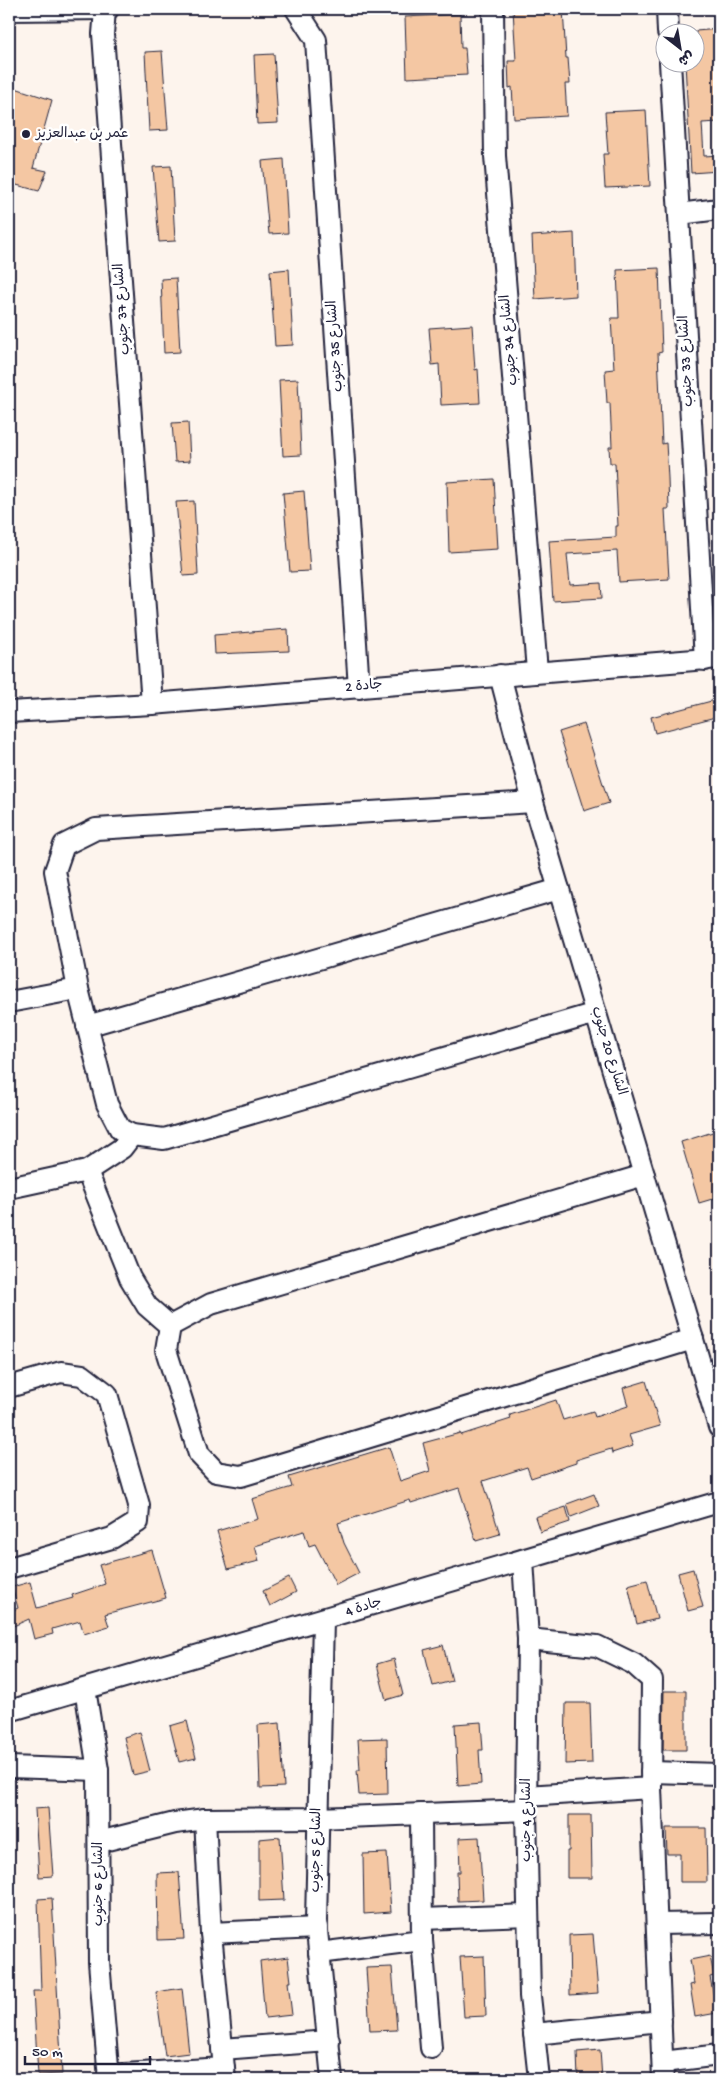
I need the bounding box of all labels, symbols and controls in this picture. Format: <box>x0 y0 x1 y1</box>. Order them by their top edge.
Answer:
north arrow <box>656 22 706 72</box>
text: ش <box>674 46 696 68</box>
place label: عمر بن عبدالعزيز <box>35 126 128 143</box>
marker: عمر بن عبدالعزيز <box>20 128 32 140</box>
street label: الشارع 37 جنوب <box>111 263 135 355</box>
street label: الشارع 34 جنوب <box>498 294 522 386</box>
street label: الشارع 35 جنوب <box>324 300 348 392</box>
street label: الشارع 33 جنوب <box>676 315 698 407</box>
street label: جادة 2 <box>345 677 383 697</box>
street label: الشارع 20 جنوب <box>586 1004 630 1098</box>
street label: جادة 4 <box>344 1594 384 1622</box>
street label: الشارع 4 جنوب <box>519 1778 536 1862</box>
street label: الشارع 5 جنوب <box>308 1807 326 1893</box>
street label: الشارع 6 جنوب <box>91 1842 108 1926</box>
scale bar <box>25 2033 150 2065</box>
text: 50 m <box>32 2044 63 2062</box>

